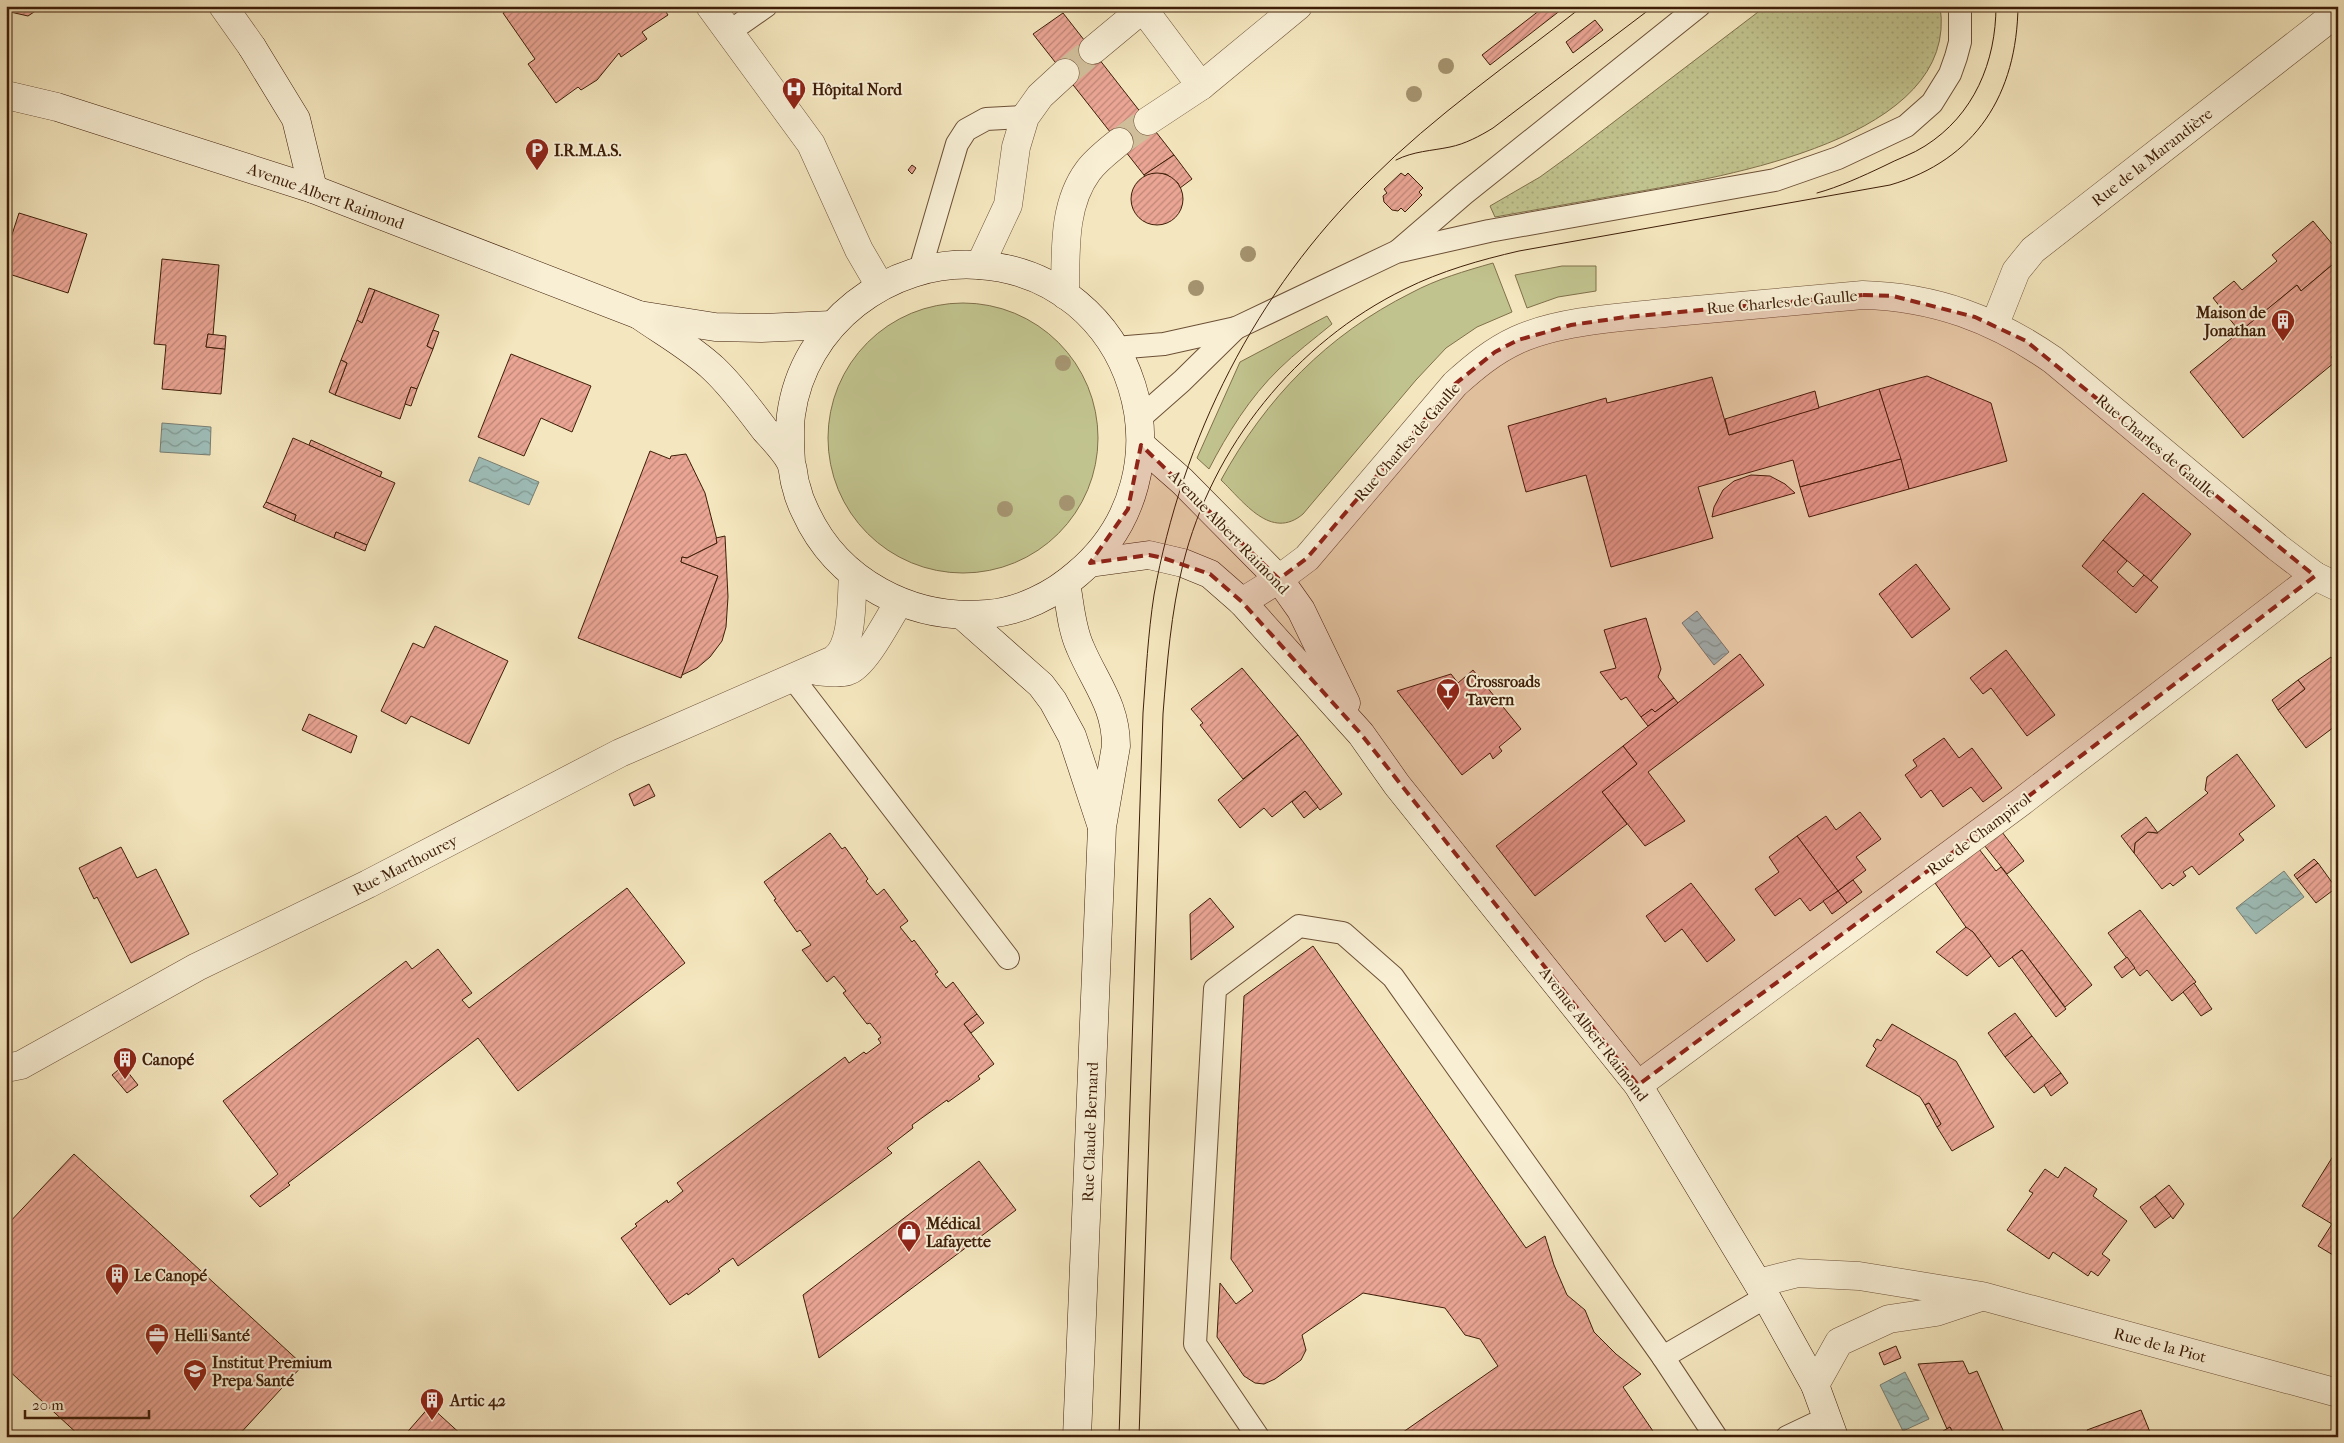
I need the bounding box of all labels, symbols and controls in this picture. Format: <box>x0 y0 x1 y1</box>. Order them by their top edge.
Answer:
hospital icon: Hôpital Nord <box>781 76 807 110</box>
place label: Hôpital Nord <box>812 80 903 100</box>
street label: Rue de la Marandière <box>2088 104 2216 210</box>
parking icon: I.R.M.A.S. <box>524 137 550 171</box>
place label: I.R.M.A.S. <box>554 141 622 160</box>
street label: Avenue Albert Raimond <box>244 158 407 233</box>
street label: Rue Charles de Gaulle <box>1706 286 1858 318</box>
place label: Maison de Jonathan <box>2195 303 2267 341</box>
building icon: Maison de Jonathan <box>2270 308 2296 342</box>
street label: Rue Charles de Gaulle <box>1350 379 1464 505</box>
street label: Rue Charles de Gaulle <box>2092 390 2220 502</box>
street label: Avenue Albert Raimond <box>1164 465 1293 598</box>
place label: Crossroads Tavern <box>1465 672 1540 709</box>
bar icon: Crossroads Tavern <box>1435 677 1461 711</box>
street label: Rue de Champirol <box>1924 789 2035 879</box>
street label: Rue Marthourey <box>349 830 461 900</box>
street label: Avenue Albert Raimond <box>1535 962 1653 1105</box>
building icon: Canopé <box>112 1046 138 1080</box>
place label: Canopé <box>142 1050 194 1070</box>
street label: Rue Claude Bernard <box>1078 1061 1102 1202</box>
place label: Médical Lafayette <box>925 1214 991 1252</box>
shop icon: Médical Lafayette <box>896 1219 922 1253</box>
building icon: Le Canopé <box>104 1262 130 1296</box>
place label: Le Canopé <box>134 1266 207 1286</box>
office icon: Helli Santé <box>144 1322 170 1356</box>
street label: Rue de la Piot <box>2112 1324 2209 1367</box>
place label: Helli Santé <box>174 1326 250 1345</box>
place label: Institut Premium Prepa Santé <box>212 1353 333 1391</box>
school or university icon: Institut Premium Prepa Santé <box>182 1358 208 1392</box>
building icon: Artic 42 <box>419 1387 445 1421</box>
scale bar <box>25 1388 149 1420</box>
place label: Artic 42 <box>449 1391 506 1411</box>
text: 20 m <box>32 1396 64 1414</box>

